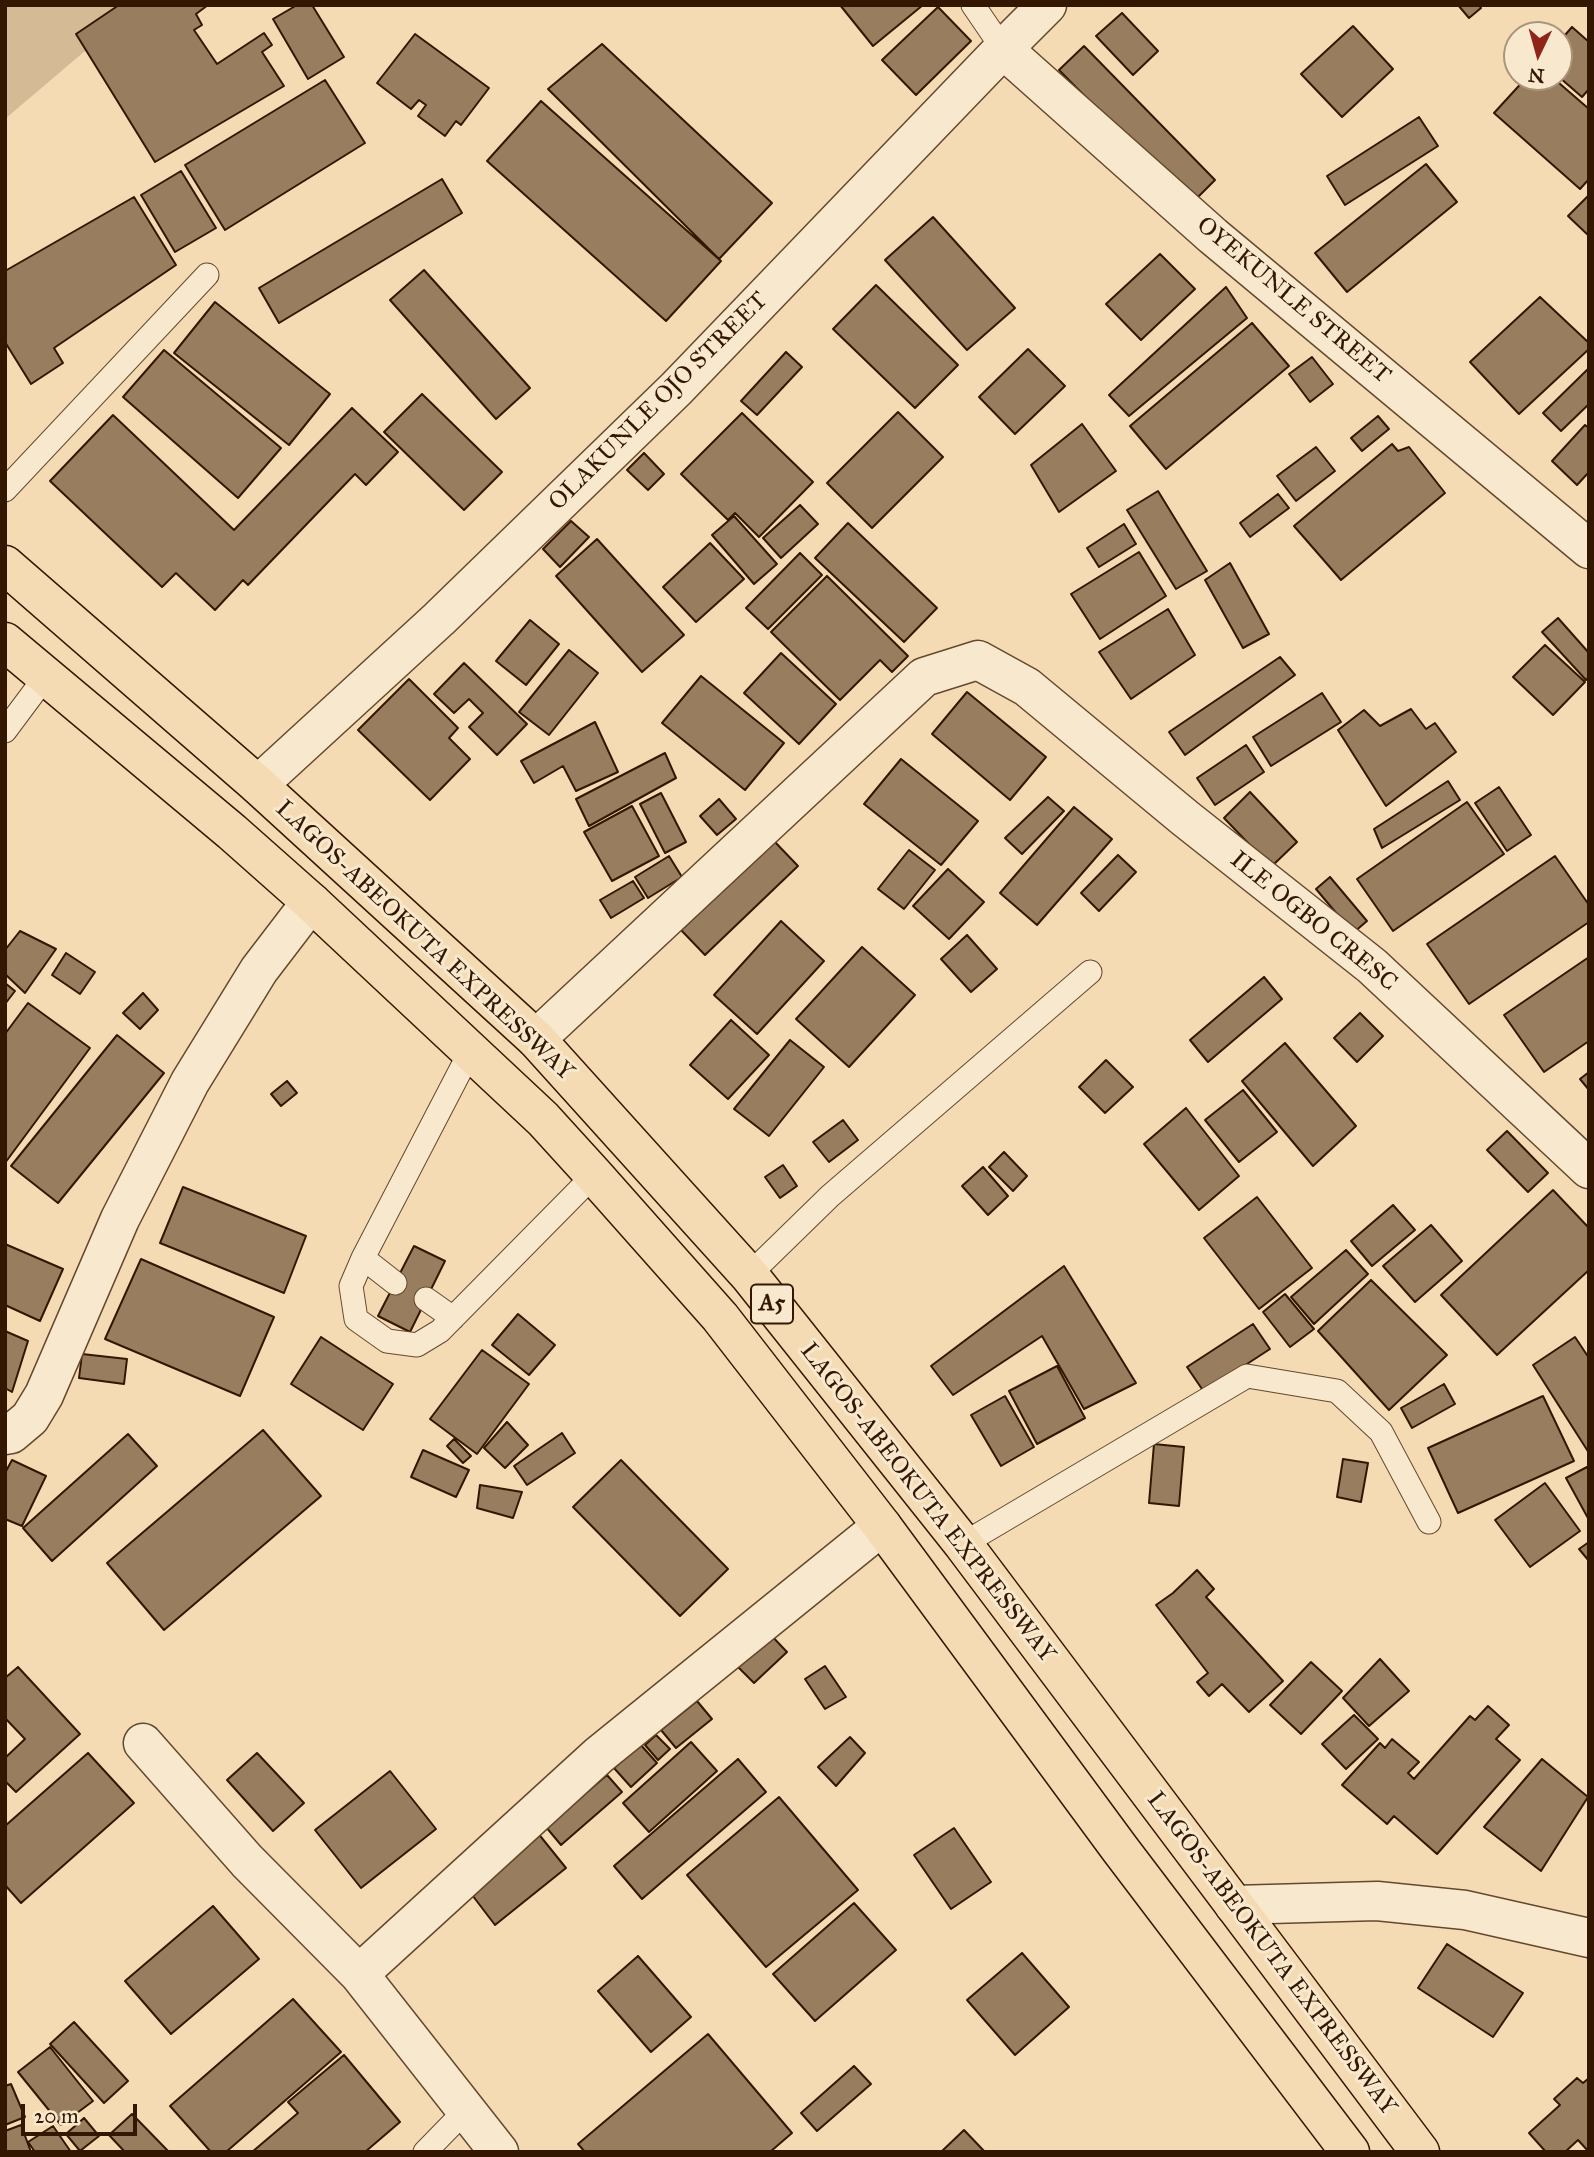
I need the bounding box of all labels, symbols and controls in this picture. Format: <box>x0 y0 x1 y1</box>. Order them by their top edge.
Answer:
north arrow <box>1503 21 1573 91</box>
text: N <box>1527 63 1545 88</box>
street label: OYEKUNLE STREET <box>1190 211 1396 391</box>
street label: OLAKUNLE OJO STREET <box>544 287 774 517</box>
street label: LAGOS-ABEOKUTA EXPRESSWAY <box>269 795 579 1087</box>
street label: ILE OGBO CRESC <box>1224 846 1402 998</box>
road number: A5 <box>751 1284 793 1324</box>
street label: LAGOS-ABEOKUTA EXPRESSWAY <box>793 1338 1061 1668</box>
street label: LAGOS-ABEOKUTA EXPRESSWAY <box>1140 1787 1402 2121</box>
scale bar <box>24 2090 140 2134</box>
text: 20 m <box>34 2103 79 2129</box>

